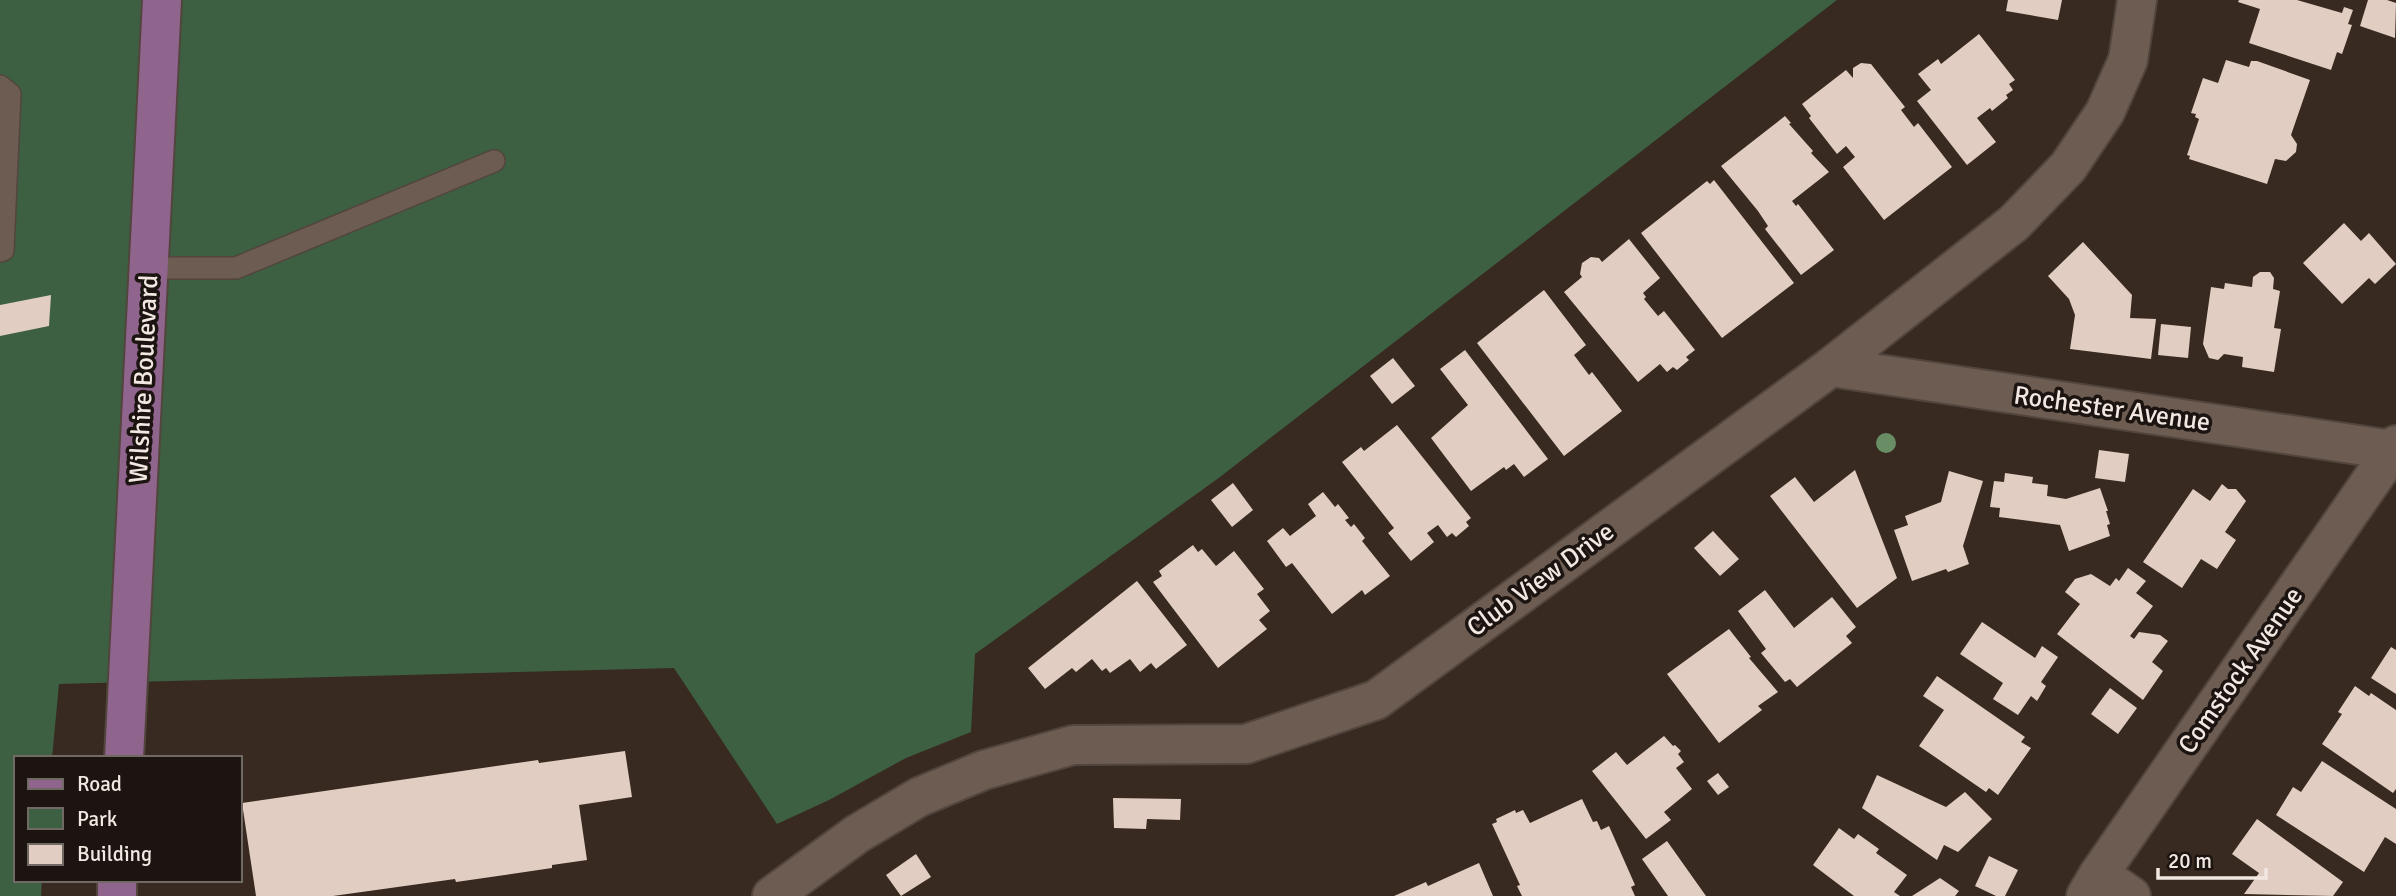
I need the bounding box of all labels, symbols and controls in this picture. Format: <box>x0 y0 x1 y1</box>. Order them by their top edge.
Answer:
street label: Wilshire Boulevard <box>123 274 165 484</box>
street label: Rochester Avenue <box>2012 379 2212 439</box>
street label: Club View Drive <box>1461 516 1620 644</box>
street label: Comstock Avenue <box>2172 581 2310 760</box>
legend <box>14 756 242 882</box>
text: Road <box>77 771 122 797</box>
text: Park <box>77 806 118 832</box>
scale bar <box>2158 836 2266 880</box>
text: Building <box>77 841 152 867</box>
text: 20 m <box>2168 848 2212 874</box>

